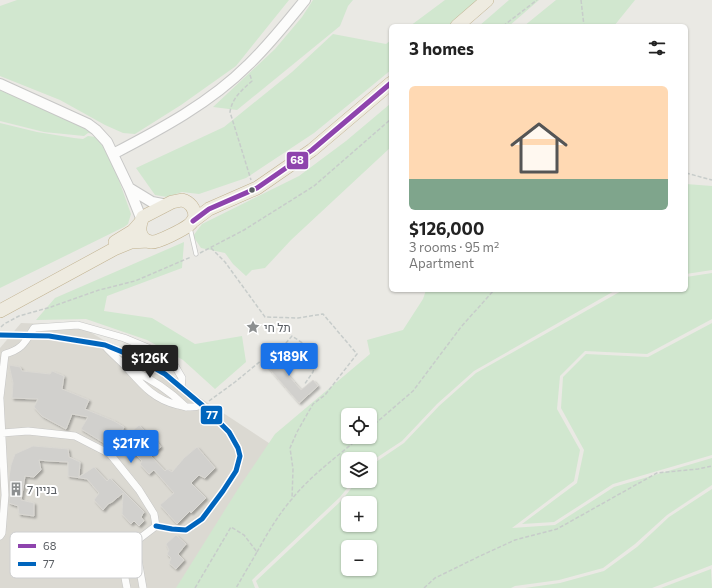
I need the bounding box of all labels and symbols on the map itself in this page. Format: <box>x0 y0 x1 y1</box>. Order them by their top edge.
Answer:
line badge: 68 <box>286 151 309 170</box>
text: 68 <box>290 153 304 166</box>
unlabelled marker <box>247 185 257 195</box>
place icon: תל חי <box>245 319 261 335</box>
place label: תל חי <box>264 320 291 334</box>
pin: $189K <box>261 343 317 377</box>
pin: $126K <box>122 345 178 379</box>
line badge: 77 <box>200 405 223 425</box>
text: 77 <box>206 408 218 421</box>
pin: $217K <box>103 430 159 464</box>
building icon: בניין 7 <box>8 481 24 497</box>
place label: בניין 7 <box>27 482 58 496</box>
legend <box>10 532 142 578</box>
text: 68 <box>43 539 57 552</box>
text: 77 <box>43 557 55 570</box>

